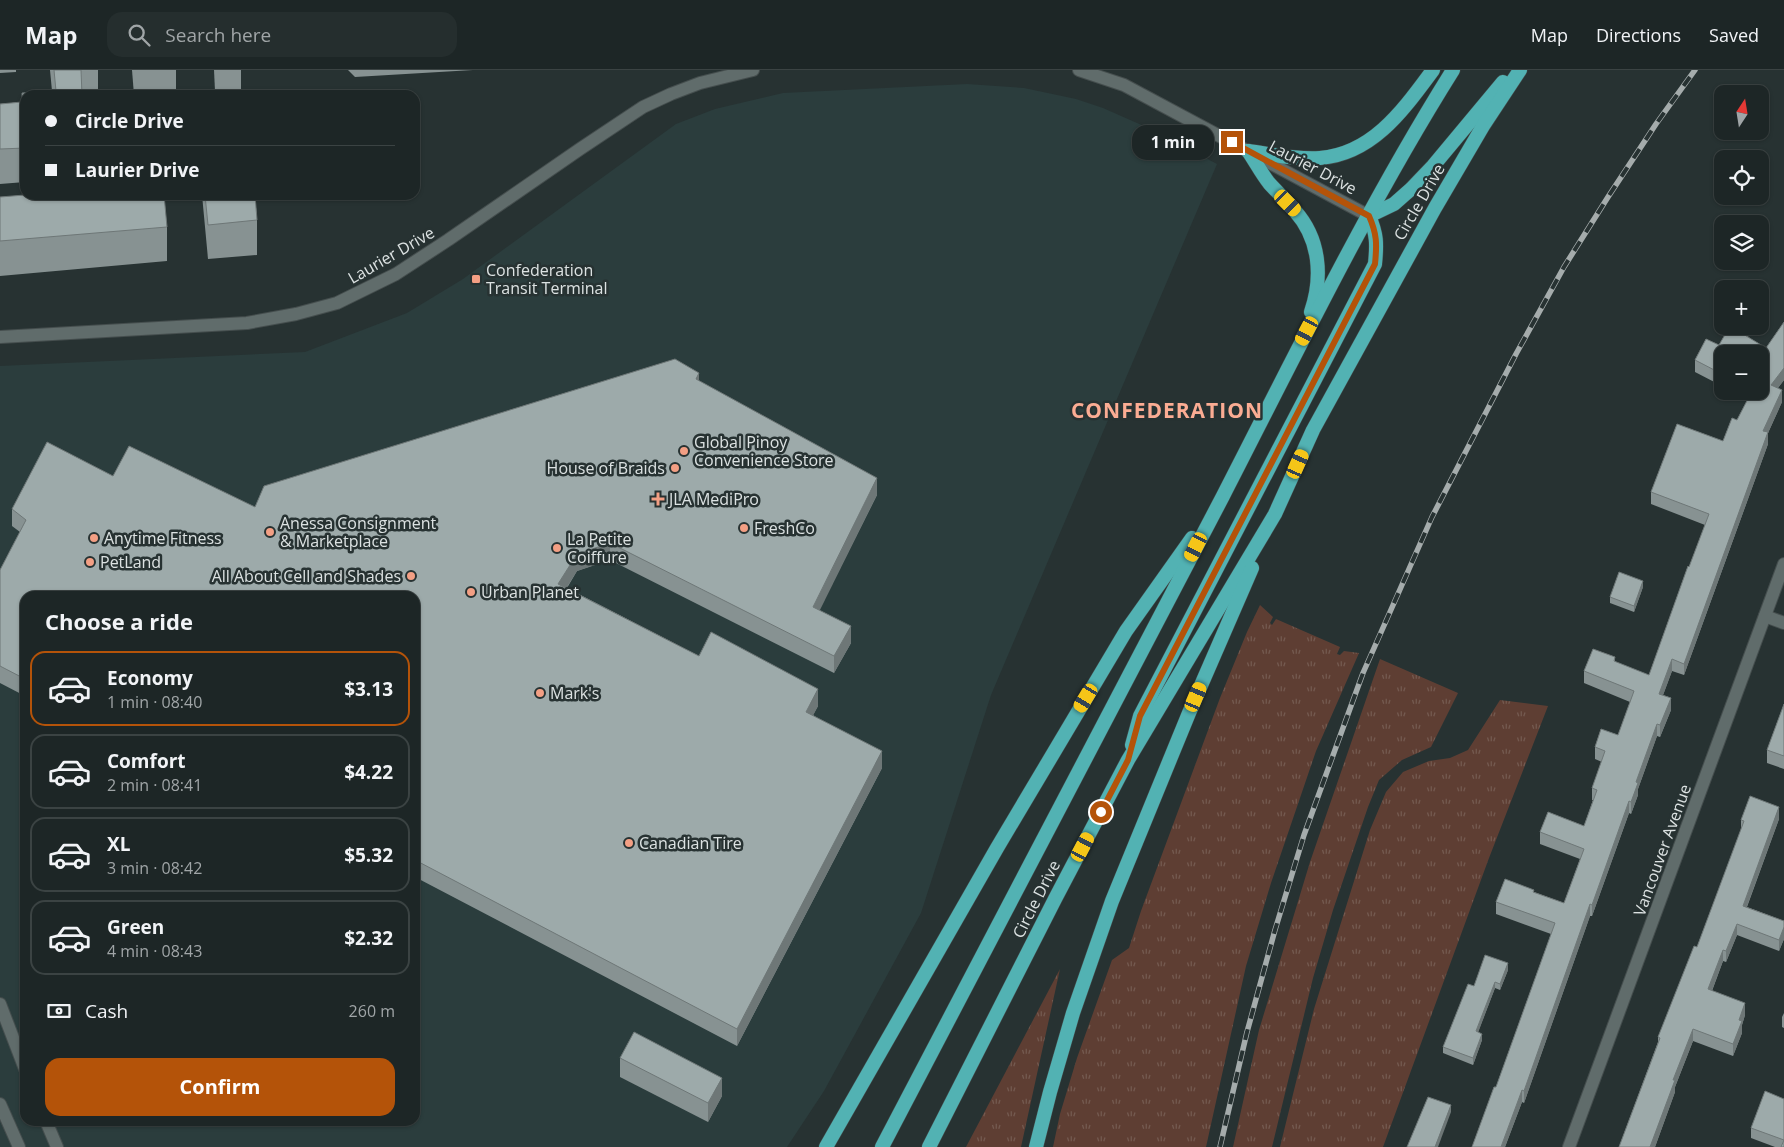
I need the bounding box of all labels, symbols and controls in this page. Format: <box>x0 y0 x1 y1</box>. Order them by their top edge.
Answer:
search box <box>107 12 457 57</box>
text: Map <box>25 18 77 51</box>
icon: search <box>125 21 153 49</box>
text: Search here <box>165 22 271 48</box>
text: Map <box>1531 23 1568 47</box>
text: Directions <box>1596 23 1681 47</box>
text: Saved <box>1709 23 1759 47</box>
north arrow <box>1714 85 1769 140</box>
map controls <box>1714 85 1769 400</box>
text: Circle Drive <box>75 108 184 134</box>
callout: 1 min <box>1132 124 1214 160</box>
text: 1 min <box>1151 131 1195 153</box>
route end <box>1221 131 1243 153</box>
street label: Laurier Drive <box>1265 135 1361 199</box>
button: locate <box>1714 150 1769 205</box>
text: Laurier Drive <box>75 157 199 183</box>
street label: Circle Drive <box>1388 160 1450 244</box>
car <box>1272 187 1303 219</box>
button: layers <box>1714 215 1769 270</box>
street label: Laurier Drive <box>344 221 438 289</box>
place label: Confederation Transit Terminal <box>486 259 608 299</box>
marker: Confederation Transit Terminal <box>470 273 482 285</box>
button: + <box>1714 280 1769 335</box>
car <box>1293 314 1320 348</box>
button: − <box>1714 345 1769 400</box>
district label: CONFEDERATION <box>1071 396 1263 424</box>
place label: Global Pinoy Convenience Store <box>694 431 834 471</box>
marker: Global Pinoy Convenience Store <box>678 445 690 457</box>
car <box>1285 447 1310 481</box>
place label: House of Braids <box>547 457 665 479</box>
marker: House of Braids <box>669 462 681 474</box>
place label: JLA MediPro <box>667 488 759 510</box>
marker: JLA MediPro <box>651 492 665 506</box>
place label: Anessa Consignment & Marketplace <box>280 512 437 552</box>
place label: FreshCo <box>754 517 815 539</box>
marker: FreshCo <box>738 522 750 534</box>
marker: Anessa Consignment & Marketplace <box>264 526 276 538</box>
place label: Anytime Fitness <box>104 527 222 549</box>
place label: La Petite Coiffure <box>567 528 631 568</box>
car <box>1182 530 1209 564</box>
marker: Anytime Fitness <box>88 532 100 544</box>
marker: La Petite Coiffure <box>551 542 563 554</box>
place label: PetLand <box>100 551 161 573</box>
marker: PetLand <box>84 556 96 568</box>
place label: All About Cell and Shades <box>212 565 401 587</box>
marker: All About Cell and Shades <box>405 570 417 582</box>
place label: Urban Planet <box>481 581 579 603</box>
marker: Urban Planet <box>465 586 477 598</box>
text: Choose a ride <box>45 606 193 636</box>
text: Economy <box>107 665 193 691</box>
icon: car <box>47 666 92 711</box>
text: $3.13 <box>344 676 393 702</box>
car <box>1183 680 1208 714</box>
car <box>1071 681 1100 715</box>
place label: Mark's <box>550 682 599 704</box>
marker: Mark's <box>534 687 546 699</box>
text: 1 min · 08:40 <box>107 691 202 713</box>
text: Comfort <box>107 748 186 774</box>
icon: car <box>47 749 92 794</box>
text: $4.22 <box>344 759 393 785</box>
text: 2 min · 08:41 <box>107 774 202 796</box>
street label: Vancouver Avenue <box>1628 781 1696 919</box>
route start <box>1090 801 1112 823</box>
car <box>1069 830 1096 864</box>
text: XL <box>107 831 130 857</box>
icon: car <box>47 832 92 877</box>
place label: Canadian Tire <box>639 832 742 854</box>
marker: Canadian Tire <box>623 837 635 849</box>
text: $5.32 <box>344 842 393 868</box>
street label: Circle Drive <box>1007 856 1065 942</box>
text: 3 min · 08:42 <box>107 857 202 879</box>
text: Green <box>107 914 164 940</box>
icon: car <box>47 915 92 960</box>
text: $2.32 <box>344 925 393 951</box>
text: 4 min · 08:43 <box>107 940 202 962</box>
icon: cash <box>45 997 73 1025</box>
text: Cash <box>85 998 128 1024</box>
text: 260 m <box>349 1000 395 1022</box>
button: Confirm <box>45 1058 395 1116</box>

